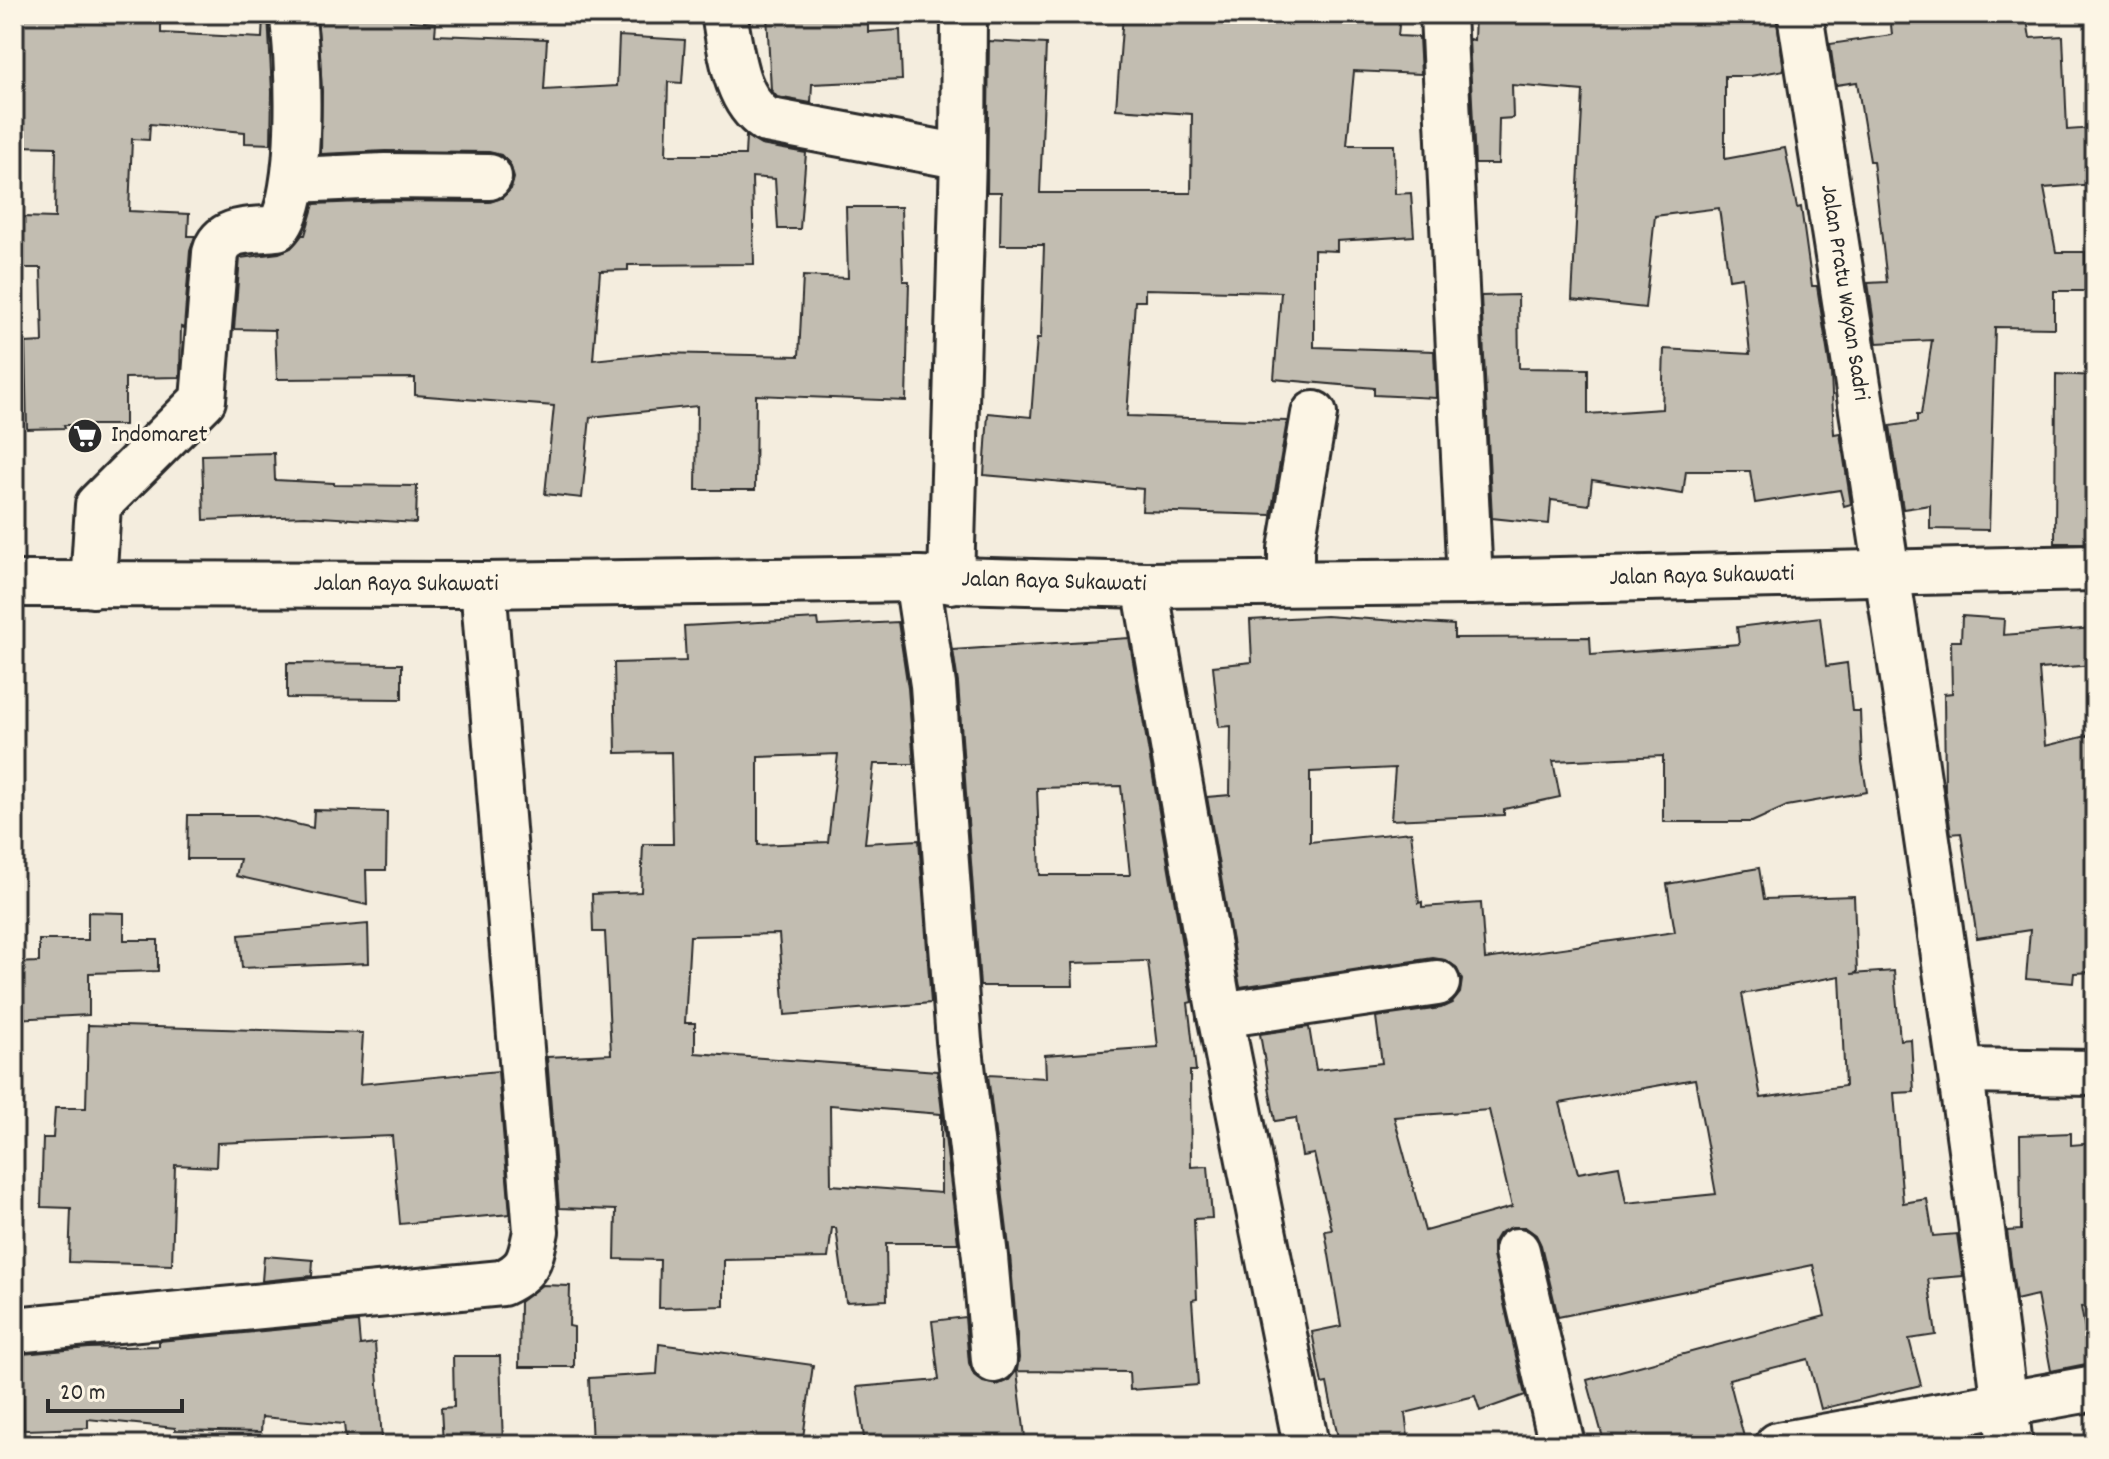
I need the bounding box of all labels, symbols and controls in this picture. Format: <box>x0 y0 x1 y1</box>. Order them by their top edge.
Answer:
street label: Jalan Pratu Wayan Sadri <box>1810 182 1877 403</box>
supermarket icon: Indomaret <box>66 417 104 455</box>
place label: Indomaret <box>111 419 208 453</box>
street label: Jalan Raya Sukawati <box>1609 558 1795 596</box>
street label: Jalan Raya Sukawati <box>961 563 1147 602</box>
street label: Jalan Raya Sukawati <box>313 568 499 602</box>
scale bar <box>48 1363 182 1413</box>
text: 20 m <box>60 1377 106 1411</box>

